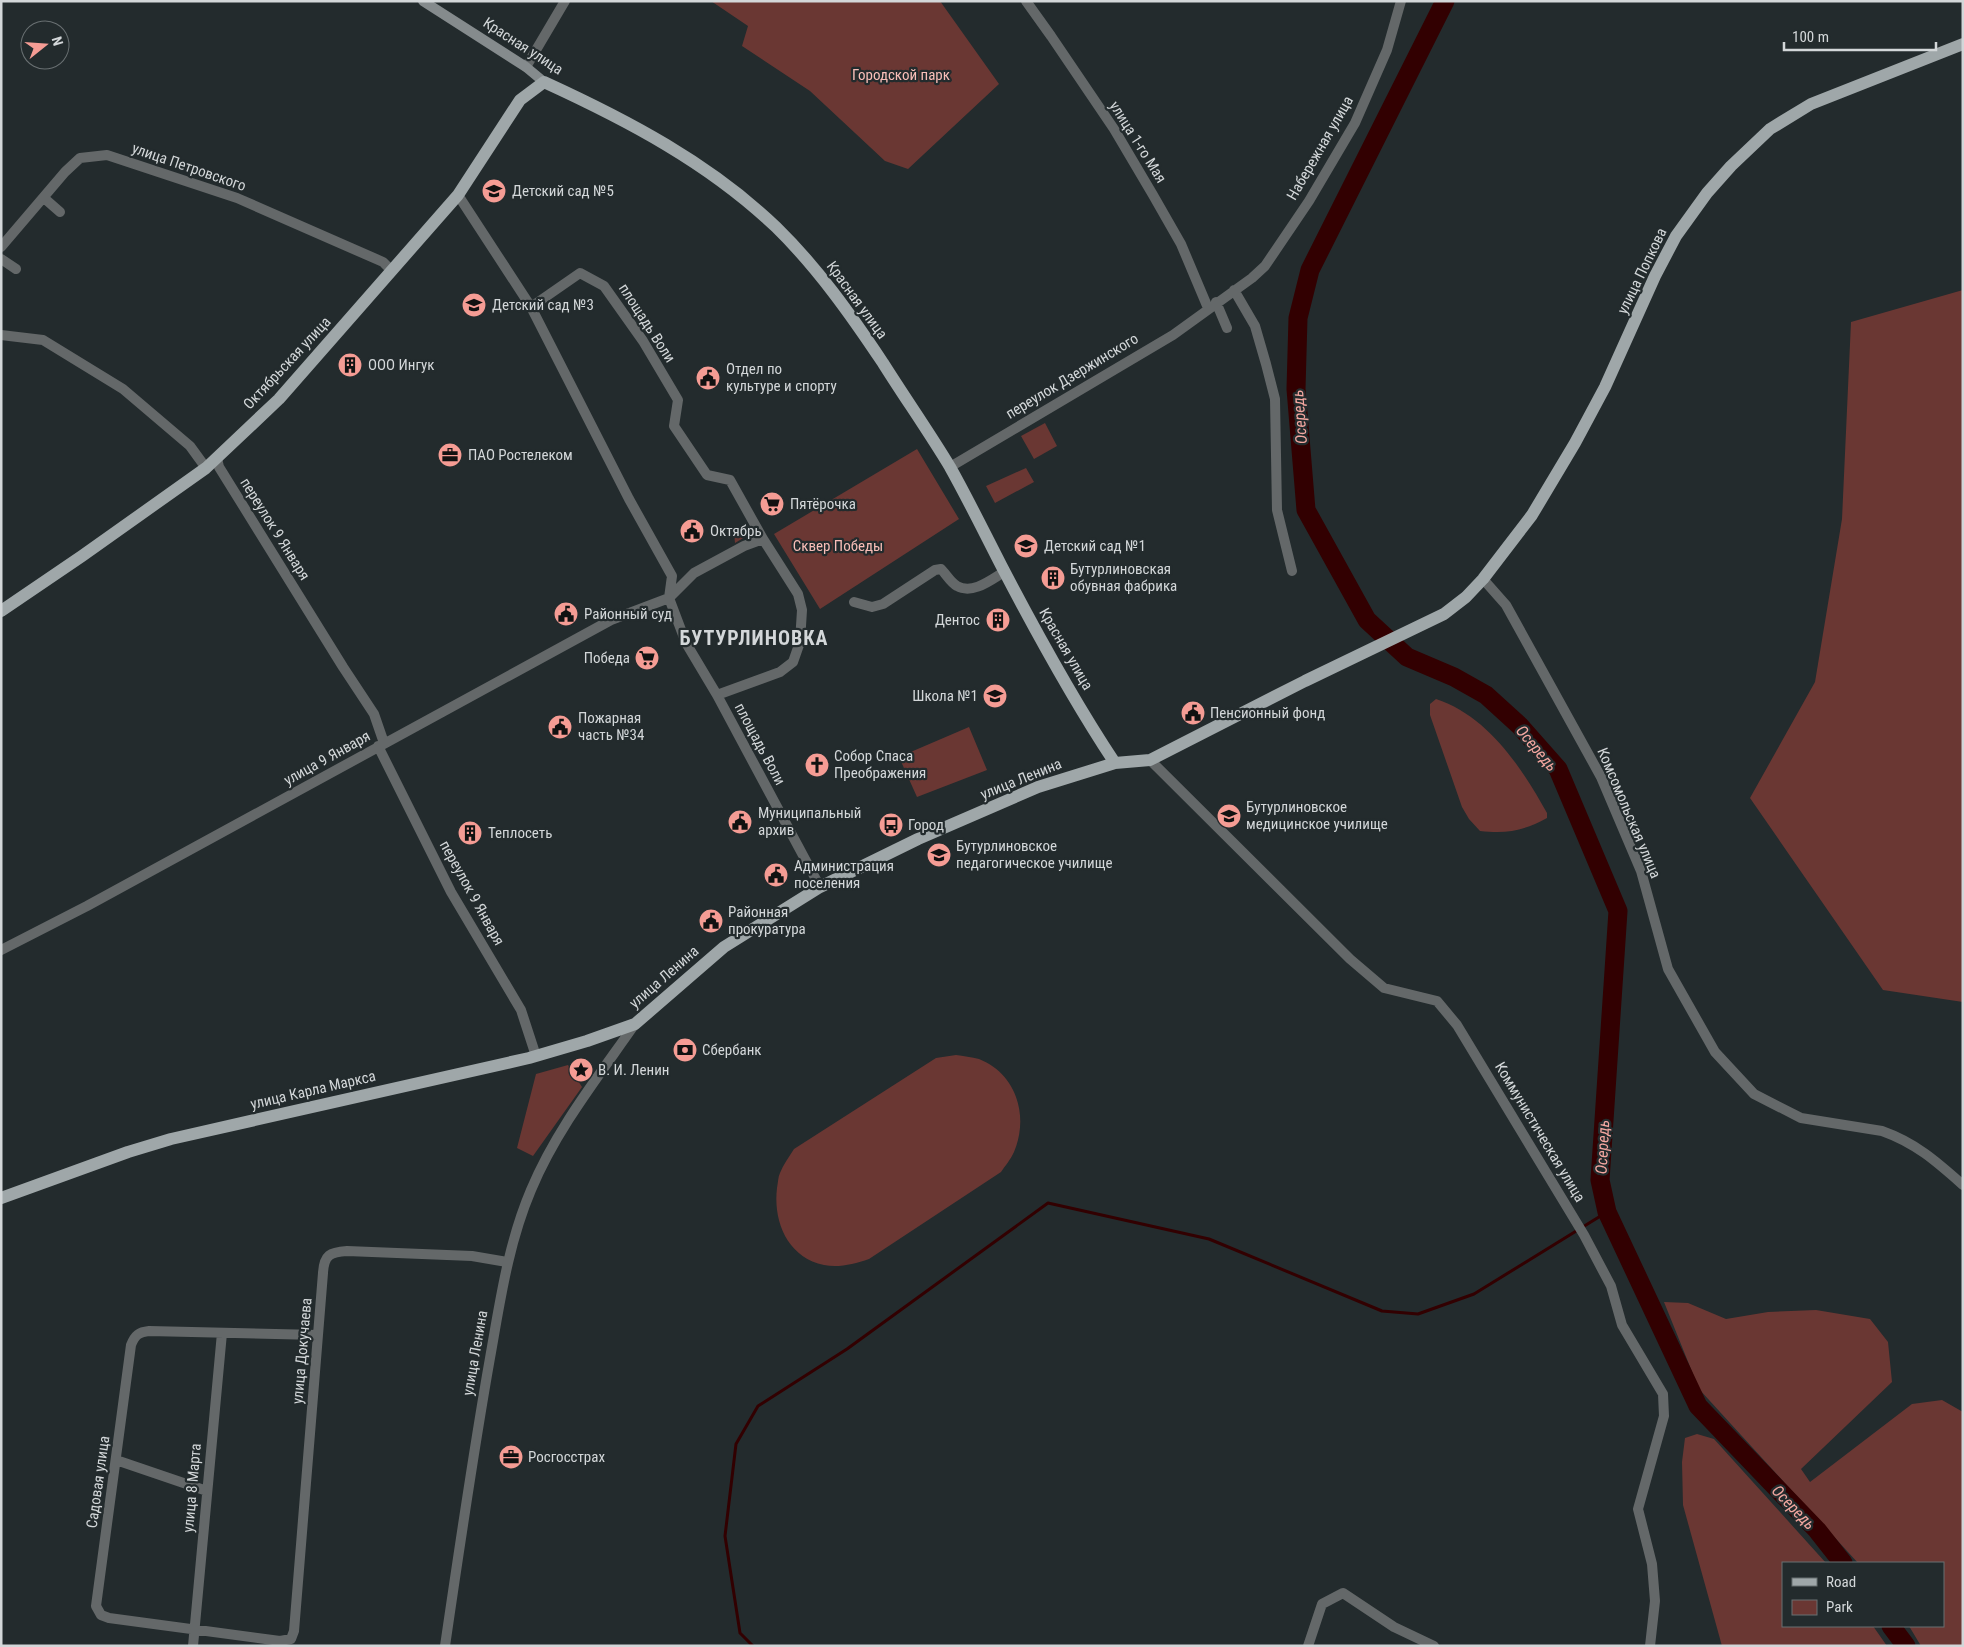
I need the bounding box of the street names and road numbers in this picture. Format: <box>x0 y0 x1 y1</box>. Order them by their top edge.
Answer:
street label: Красная улица <box>480 14 566 78</box>
street label: Набережная улица <box>1283 93 1357 203</box>
street label: улица 1-го Мая <box>1106 98 1170 186</box>
street label: улица Петровского <box>130 139 248 195</box>
street label: улица Попкова <box>1613 225 1671 317</box>
street label: Красная улица <box>823 258 891 342</box>
street label: площадь Воли <box>615 280 679 366</box>
street label: Октябрьская улица <box>240 313 334 413</box>
street label: переулок Дзержинского <box>1002 329 1142 423</box>
street label: переулок 9 Января <box>236 475 314 583</box>
street label: Красная улица <box>1035 605 1097 693</box>
street label: площадь Воли <box>731 700 789 788</box>
street label: улица 9 Января <box>281 727 373 789</box>
street label: Комсомольская улица <box>1593 745 1665 881</box>
street label: улица Ленина <box>978 755 1064 803</box>
street label: переулок 9 Января <box>436 837 508 949</box>
street label: улица Ленина <box>626 942 702 1012</box>
street label: Коммунистическая улица <box>1491 1059 1589 1205</box>
street label: улица Карла Маркса <box>249 1067 377 1113</box>
street label: улица Докучаева <box>288 1297 316 1405</box>
street label: улица Ленина <box>459 1309 491 1397</box>
street label: Садовая улица <box>83 1435 113 1529</box>
street label: улица 8 Марта <box>179 1443 205 1533</box>

